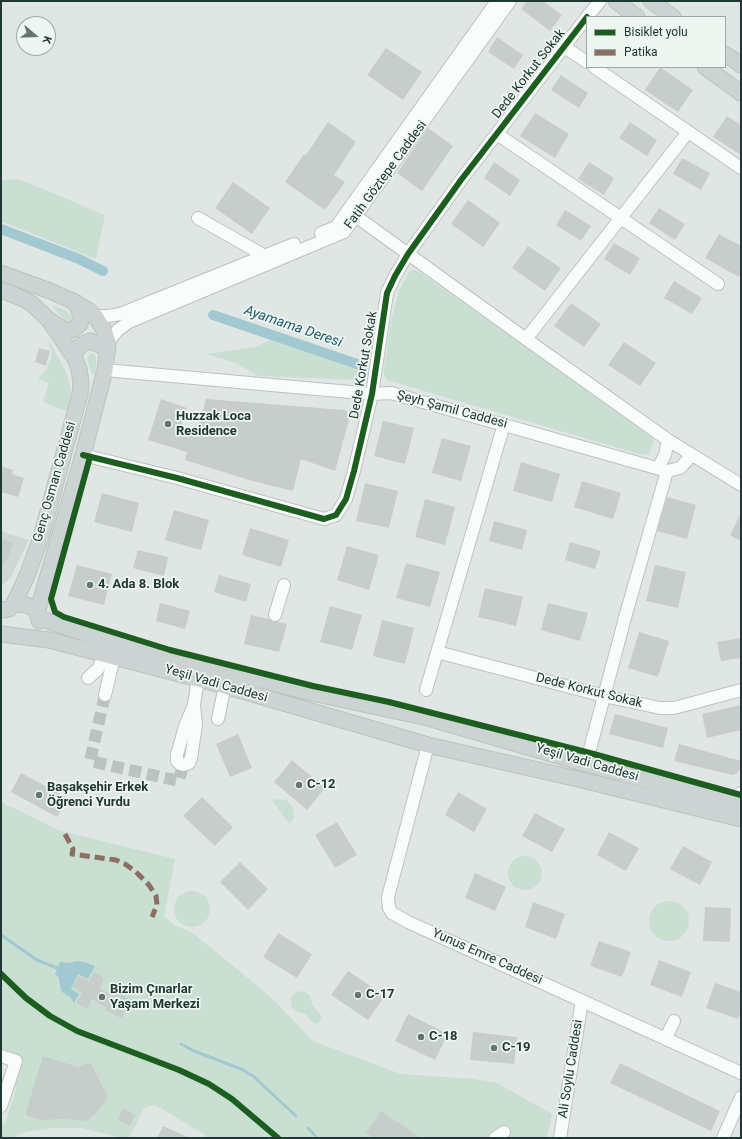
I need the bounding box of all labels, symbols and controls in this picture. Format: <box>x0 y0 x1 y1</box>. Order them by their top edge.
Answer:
north arrow <box>16 16 56 56</box>
legend <box>586 16 726 68</box>
text: Bisiklet yolu <box>624 25 688 39</box>
street label: Dede Korkut Sokak <box>489 26 569 122</box>
text: K <box>40 34 54 45</box>
text: Patika <box>624 45 658 59</box>
street label: Fatih Göztepe Caddesi <box>341 118 431 232</box>
water label: Ayamama Deresi <box>242 302 344 352</box>
street label: Dede Korkut Sokak <box>347 310 381 420</box>
street label: Şeyh Şamil Caddesi <box>395 388 509 432</box>
place label: Huzzak Loca Residence <box>176 409 251 440</box>
marker: Huzzak Loca Residence <box>163 419 173 429</box>
street label: Genç Osman Caddesi <box>30 420 80 544</box>
place label: 4. Ada 8. Blok <box>98 577 179 593</box>
marker: 4. Ada 8. Blok <box>85 580 95 590</box>
street label: Yeşil Vadi Caddesi <box>163 662 269 706</box>
street label: Dede Korkut Sokak <box>534 670 644 712</box>
street label: Yeşil Vadi Caddesi <box>534 741 640 785</box>
place label: C-12 <box>307 777 336 793</box>
place label: Başakşehir Erkek Öğrenci Yurdu <box>47 780 148 811</box>
marker: C-12 <box>294 780 304 790</box>
marker: Başakşehir Erkek Öğrenci Yurdu <box>34 790 44 800</box>
street label: Yunus Emre Caddesi <box>429 926 545 988</box>
place label: Bizim Çınarlar Yaşam Merkezi <box>110 982 200 1013</box>
place label: C-17 <box>366 987 395 1003</box>
marker: C-17 <box>353 990 363 1000</box>
marker: Bizim Çınarlar Yaşam Merkezi <box>97 992 107 1002</box>
street label: Ali Soylu Caddesi <box>555 1019 587 1119</box>
place label: C-18 <box>429 1029 458 1045</box>
marker: C-18 <box>416 1032 426 1042</box>
place label: C-19 <box>502 1040 531 1056</box>
marker: C-19 <box>489 1043 499 1053</box>

